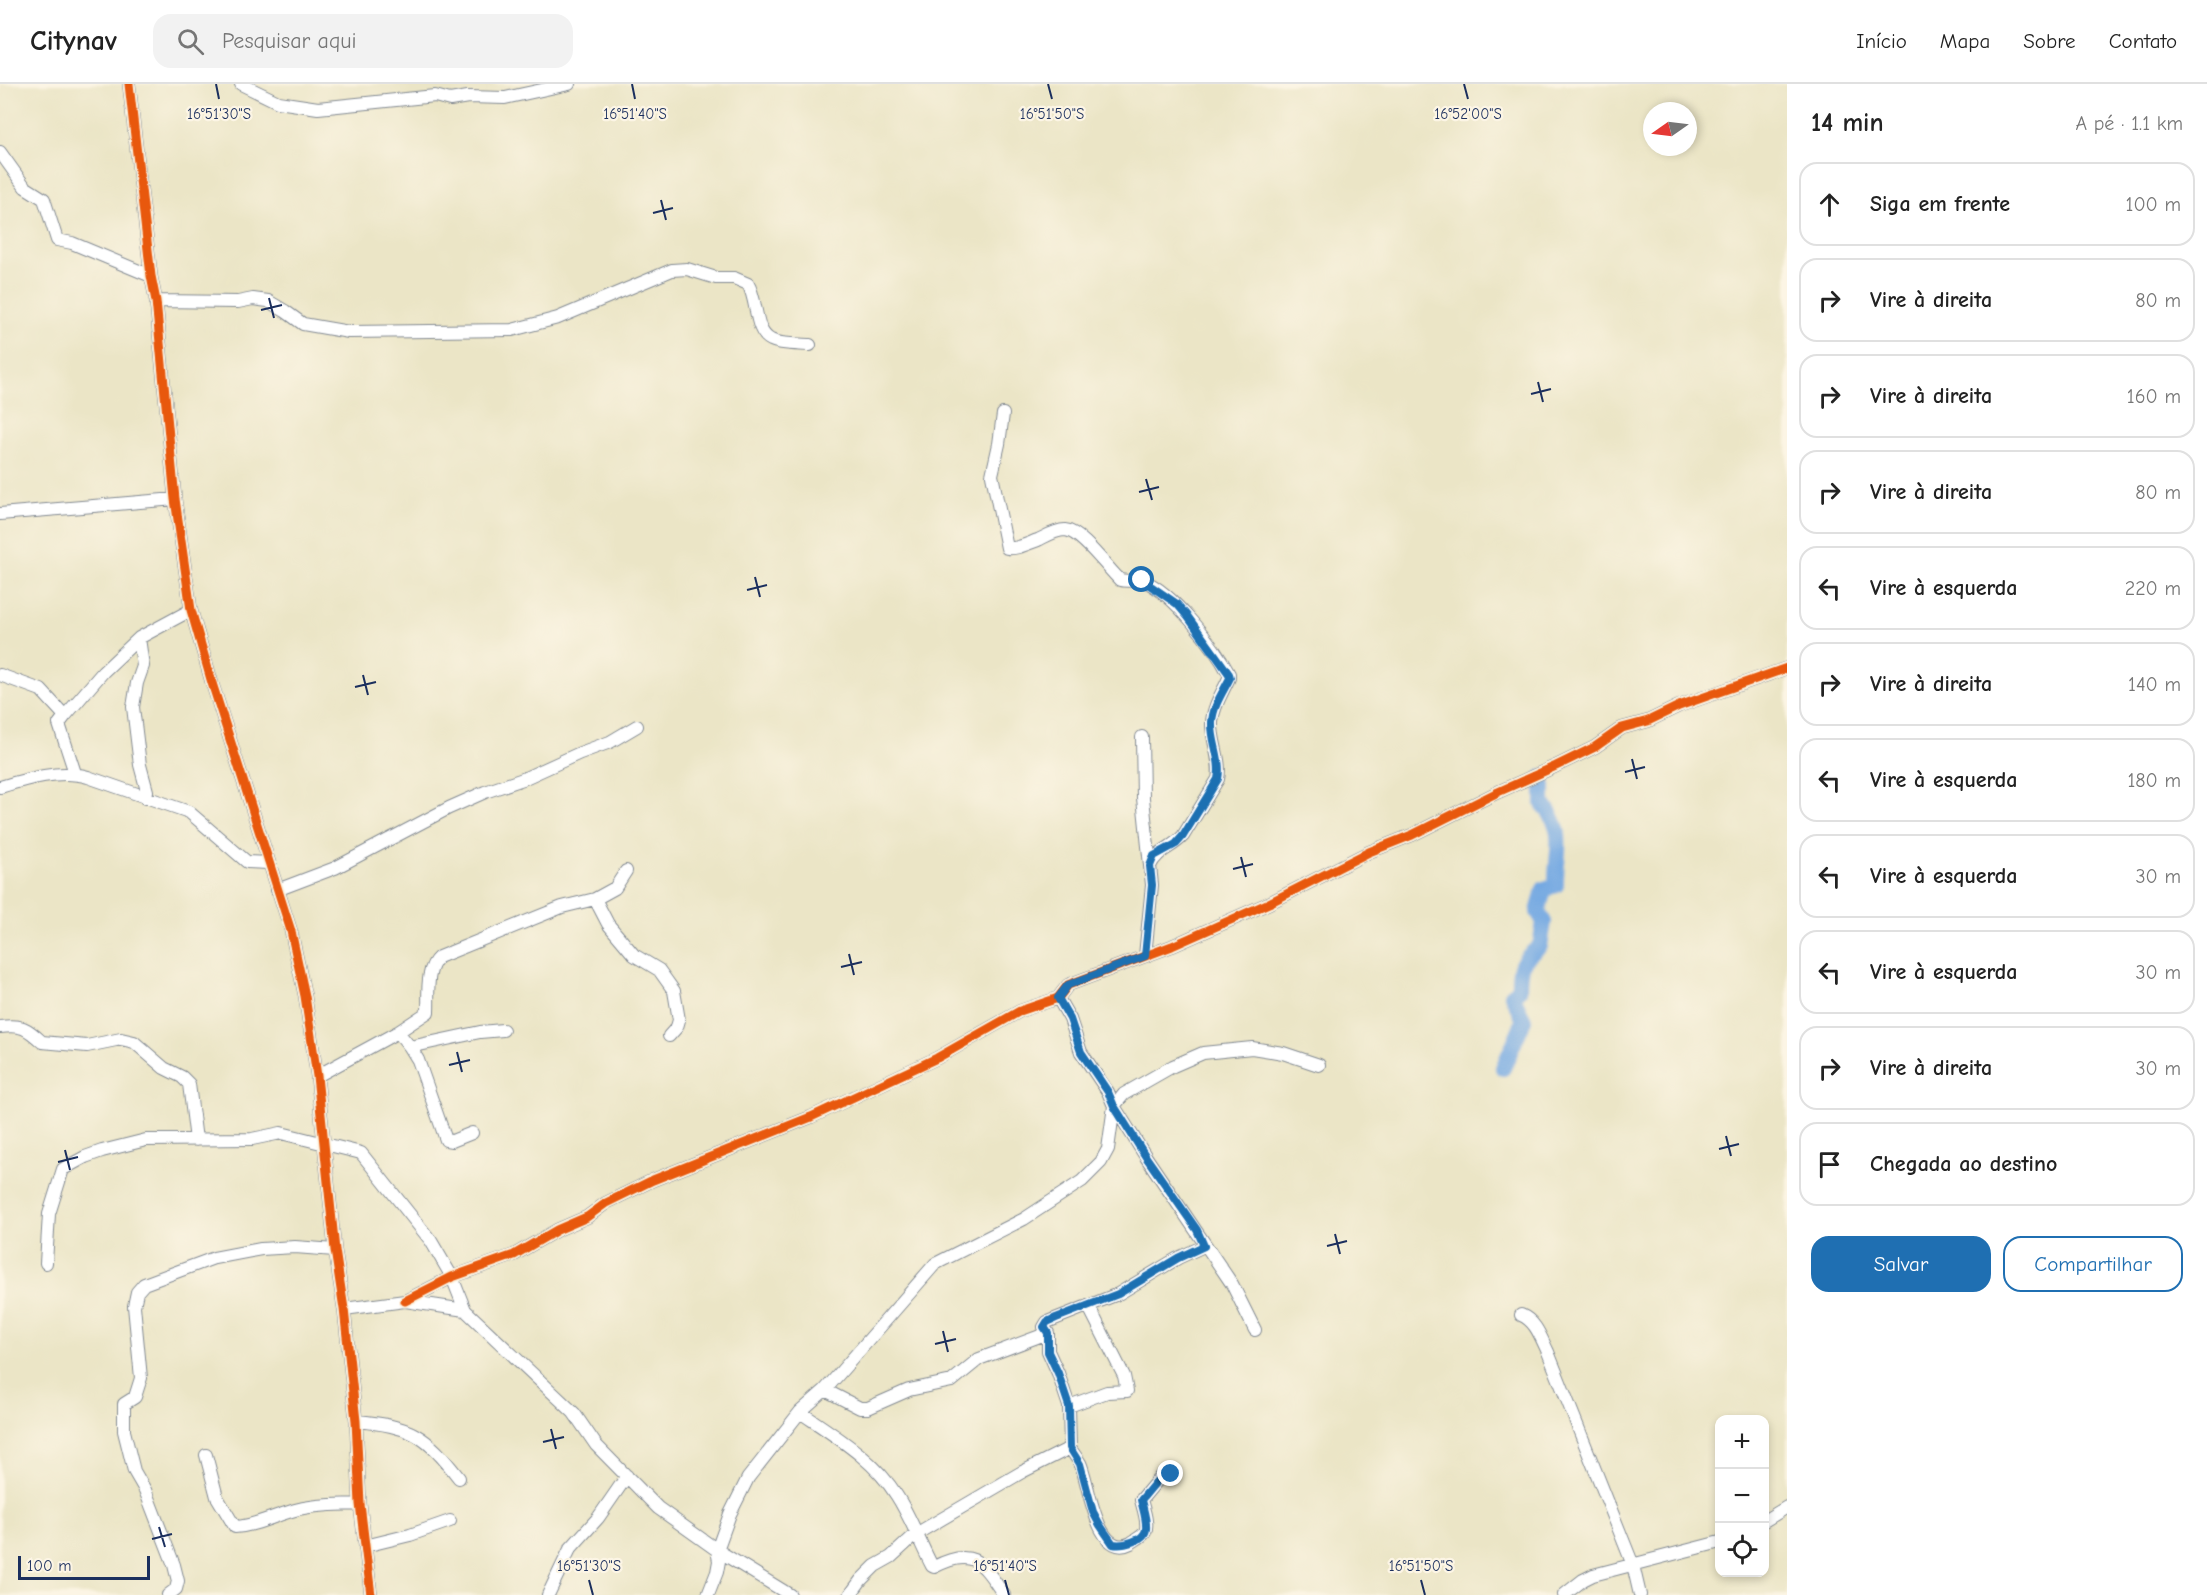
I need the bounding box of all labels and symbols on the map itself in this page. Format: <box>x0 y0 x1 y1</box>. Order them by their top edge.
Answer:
north arrow <box>1643 102 1697 156</box>
text: 16°51'30"S <box>187 105 251 123</box>
text: 16°51'40"S <box>603 105 667 123</box>
text: 16°51'50"S <box>1020 105 1084 123</box>
text: 16°52'00"S <box>1434 105 1502 123</box>
route start <box>1128 566 1154 592</box>
route end <box>1157 1460 1183 1486</box>
scale bar <box>18 1553 150 1580</box>
text: 16°51'30"S <box>557 1557 621 1575</box>
text: 16°51'40"S <box>973 1557 1037 1575</box>
text: 16°51'50"S <box>1389 1557 1453 1575</box>

